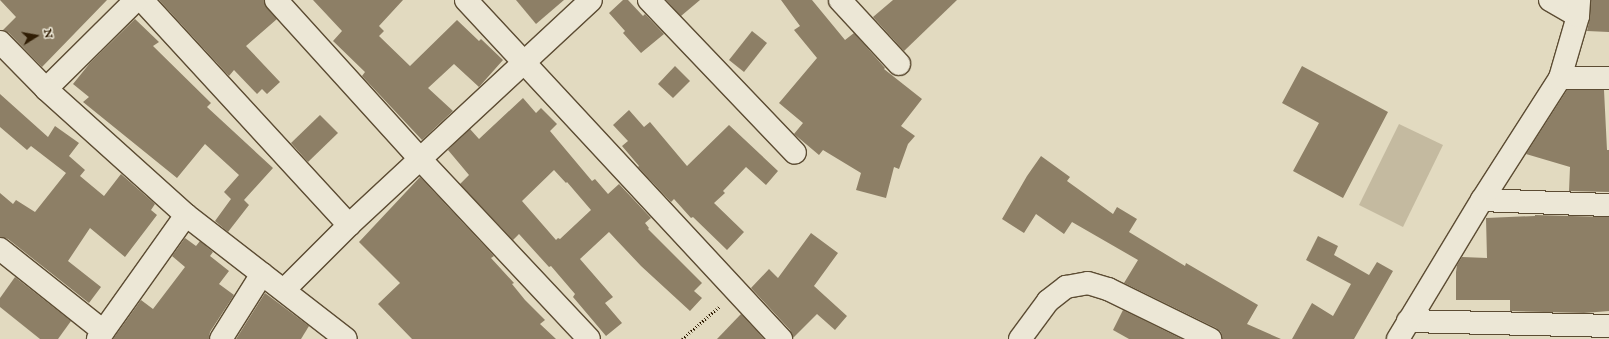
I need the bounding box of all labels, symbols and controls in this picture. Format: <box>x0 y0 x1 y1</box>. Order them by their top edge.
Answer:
north arrow <box>16 16 56 56</box>
text: N <box>40 28 56 40</box>

